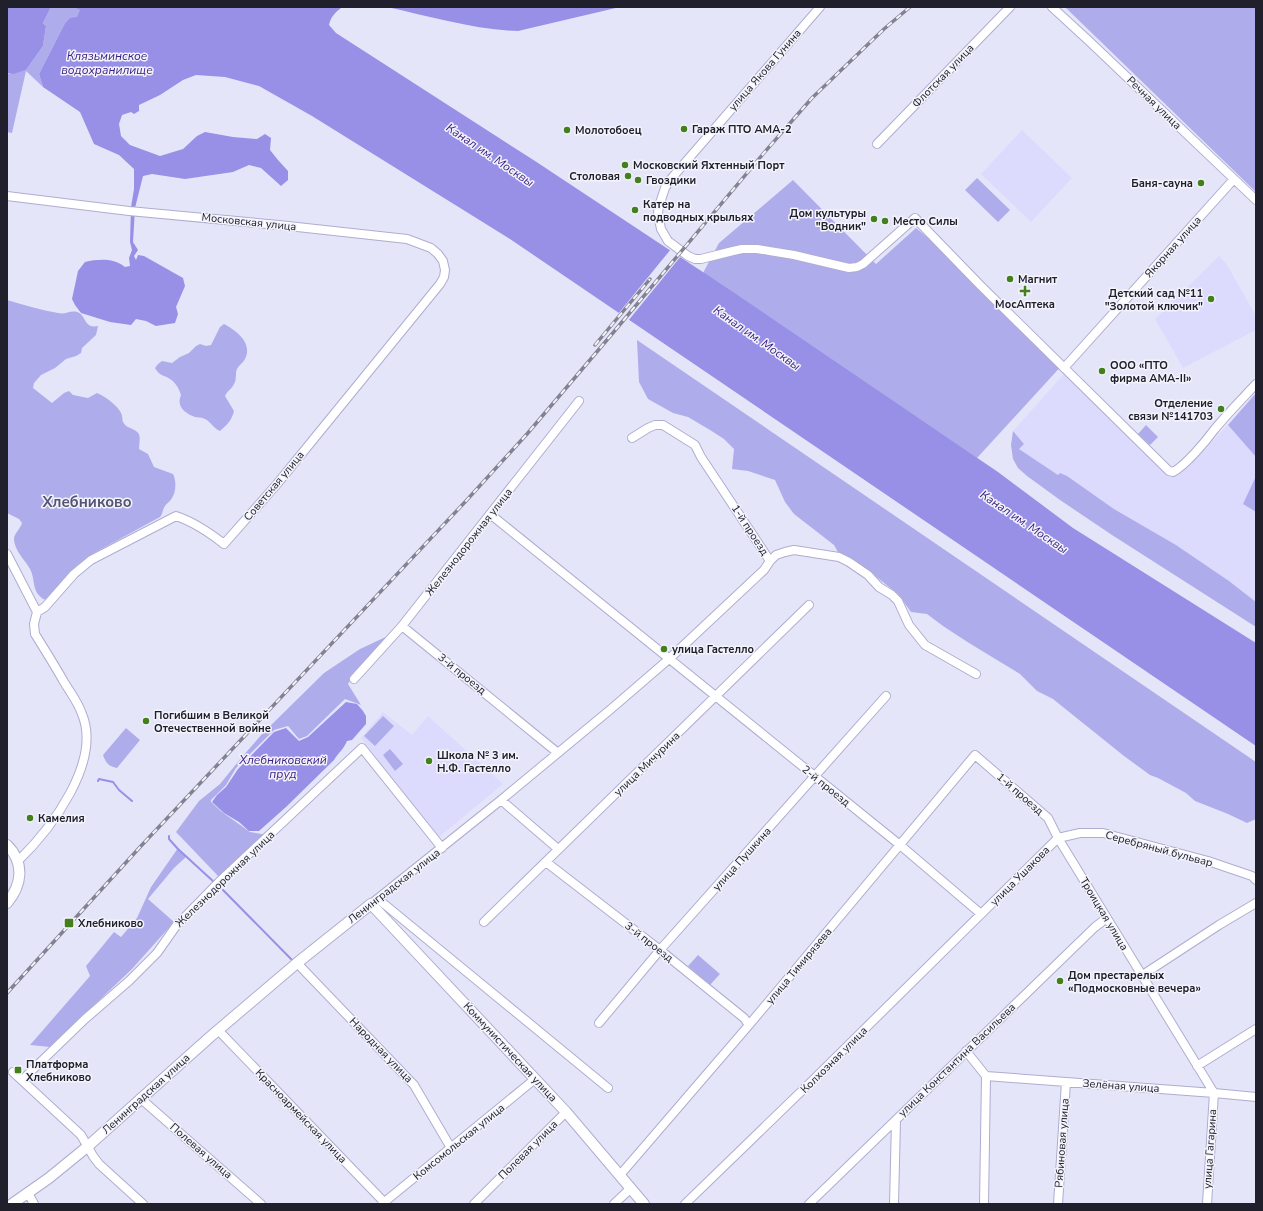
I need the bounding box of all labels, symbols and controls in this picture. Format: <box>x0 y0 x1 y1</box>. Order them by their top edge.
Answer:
street label: улица Якова Гунина <box>725 26 805 114</box>
street label: Флотская улица <box>909 41 977 111</box>
water label: Клязьминское водохранилище <box>61 48 153 78</box>
street label: Речная улица <box>1123 73 1185 133</box>
water label: Канал им. Москвы <box>443 120 537 190</box>
place label: Гараж ПТО АМА-2 <box>692 122 792 137</box>
place label: Молотобоец <box>575 123 642 138</box>
marker: Гараж ПТО АМА-2 <box>679 124 689 134</box>
marker: Молотобоец <box>562 125 572 135</box>
place label: Московский Яхтенный Порт <box>633 158 785 173</box>
marker: Московский Яхтенный Порт <box>620 160 630 170</box>
place label: Столовая <box>569 169 620 184</box>
marker: Столовая <box>623 171 633 181</box>
place label: Гвоздики <box>646 173 696 188</box>
marker: Гвоздики <box>633 175 643 185</box>
place label: Баня-сауна <box>1131 176 1193 191</box>
marker: Баня-сауна <box>1196 178 1206 188</box>
place label: Катер на подводных крыльях <box>643 197 754 225</box>
marker: Катер на подводных крыльях <box>630 205 640 215</box>
place label: Дом культуры "Водник" <box>790 206 866 234</box>
street label: Московская улица <box>201 210 297 234</box>
street label: Якорная улица <box>1141 213 1205 281</box>
marker: Дом культуры "Водник" <box>869 214 879 224</box>
place label: Место Силы <box>893 214 958 229</box>
marker: Место Силы <box>880 216 890 226</box>
place label: Магнит <box>1018 272 1058 287</box>
marker: Магнит <box>1005 274 1015 284</box>
marker: МосАптека <box>1020 286 1030 296</box>
place label: Детский сад №11 "Золотой ключик" <box>1105 286 1203 314</box>
marker: Детский сад №11 "Золотой ключик" <box>1206 294 1216 304</box>
place label: МосАптека <box>995 297 1055 312</box>
water label: Канал им. Москвы <box>710 302 804 374</box>
place label: ООО «ПТО фирма АМА-II» <box>1110 358 1191 386</box>
marker: ООО «ПТО фирма АМА-II» <box>1097 366 1107 376</box>
place label: Отделение связи №141703 <box>1128 396 1213 424</box>
marker: Отделение связи №141703 <box>1216 404 1226 414</box>
street label: Советская улица <box>240 448 308 524</box>
street label: Железнодорожная улица <box>422 485 516 599</box>
water label: Канал им. Москвы <box>977 487 1071 557</box>
district label: Хлебниково <box>41 492 132 512</box>
street label: 1-й проезд <box>728 502 772 559</box>
place label: улица Гастелло <box>672 642 754 657</box>
marker: улица Гастелло <box>659 644 669 654</box>
street label: 3-й проезд <box>435 650 490 698</box>
place label: Погибшим в Великой Отечественной войне <box>154 708 271 736</box>
marker: Погибшим в Великой Отечественной войне <box>141 716 151 726</box>
street label: улица Мичурина <box>611 729 683 799</box>
place label: Школа № 3 им. Н.Ф. Гастелло <box>437 748 519 776</box>
water label: Хлебниковский пруд <box>238 752 327 782</box>
marker: Школа № 3 им. Н.Ф. Гастелло <box>424 756 434 766</box>
street label: 2-й проезд <box>799 762 854 810</box>
street label: 1-й проезд <box>993 769 1047 819</box>
place label: Камелия <box>38 811 85 826</box>
marker: Камелия <box>25 813 35 823</box>
street label: улица Пушкина <box>709 824 775 894</box>
street label: Железнодорожная улица <box>172 827 278 931</box>
street label: Серебряный бульвар <box>1104 827 1214 871</box>
street label: улица Ушакова <box>987 843 1053 909</box>
street label: Ленинградская улица <box>345 845 443 927</box>
street label: Троицкая улица <box>1076 875 1132 953</box>
place label: Хлебниково <box>77 916 143 931</box>
marker: Хлебниково <box>63 917 75 929</box>
street label: 3-й проезд <box>622 918 677 966</box>
street label: улица Тимирязева <box>763 925 835 1007</box>
place label: Дом престарелых «Подмосковные вечера» <box>1068 968 1201 996</box>
marker: Дом престарелых «Подмосковные вечера» <box>1055 976 1065 986</box>
street label: Коммунистическая улица <box>460 999 560 1105</box>
street label: улица Константина Васильева <box>895 1000 1019 1120</box>
street label: Народная улица <box>346 1014 416 1086</box>
street label: Колхозная улица <box>797 1023 871 1097</box>
street label: Ленинградская улица <box>99 1050 193 1138</box>
place label: Платформа Хлебниково <box>25 1057 91 1085</box>
marker: Платформа Хлебниково <box>13 1065 23 1075</box>
street label: Красноармейская улица <box>252 1066 350 1167</box>
street label: Зелёная улица <box>1082 1076 1160 1096</box>
street label: Рябиновая улица <box>1051 1098 1073 1188</box>
street label: Комсомольская улица <box>410 1100 508 1184</box>
street label: улица Гагарина <box>1200 1109 1220 1189</box>
street label: Полевая улица <box>495 1117 561 1183</box>
street label: Полевая улица <box>167 1120 235 1182</box>

